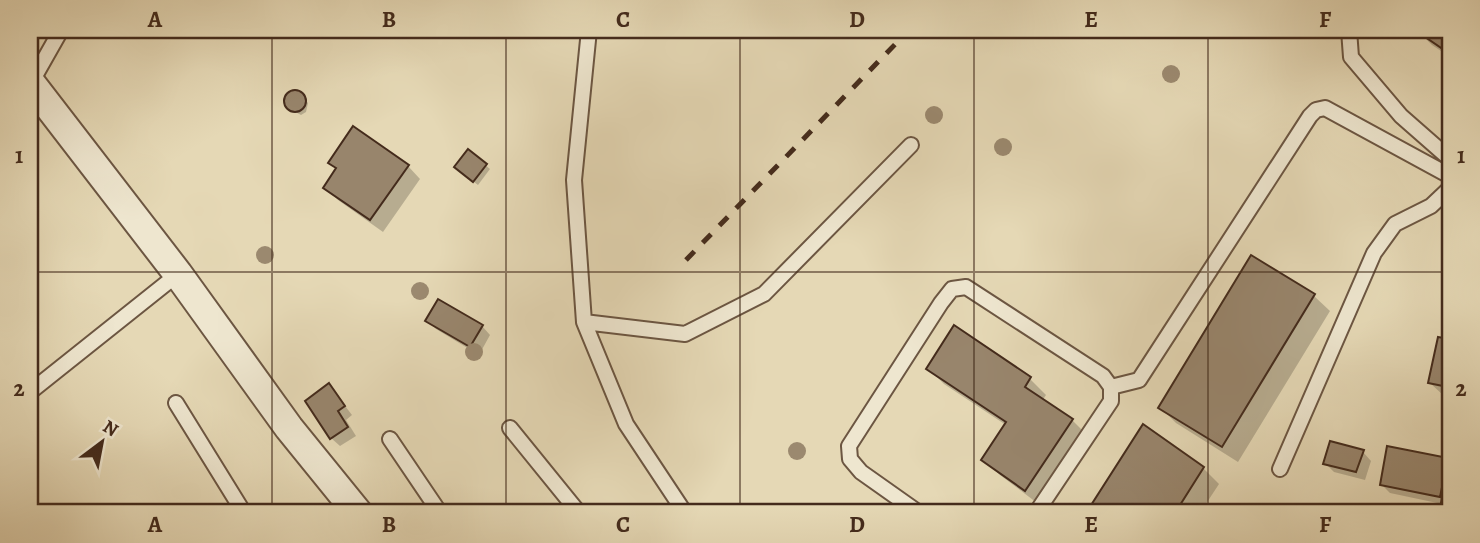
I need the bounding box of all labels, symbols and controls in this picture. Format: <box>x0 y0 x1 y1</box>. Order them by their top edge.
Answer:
text: A <box>147 4 163 35</box>
text: B <box>382 4 396 35</box>
text: C <box>616 4 630 35</box>
text: D <box>849 4 865 35</box>
text: E <box>1084 4 1098 35</box>
text: F <box>1319 4 1332 35</box>
text: 1 <box>15 140 23 171</box>
text: 1 <box>1457 140 1465 171</box>
text: 2 <box>13 373 25 404</box>
text: 2 <box>1455 373 1467 404</box>
north arrow <box>66 406 136 476</box>
text: N <box>98 414 123 443</box>
text: A <box>147 509 163 540</box>
text: B <box>382 509 396 540</box>
text: C <box>616 509 630 540</box>
text: D <box>849 509 865 540</box>
text: E <box>1084 509 1098 540</box>
text: F <box>1319 509 1332 540</box>

